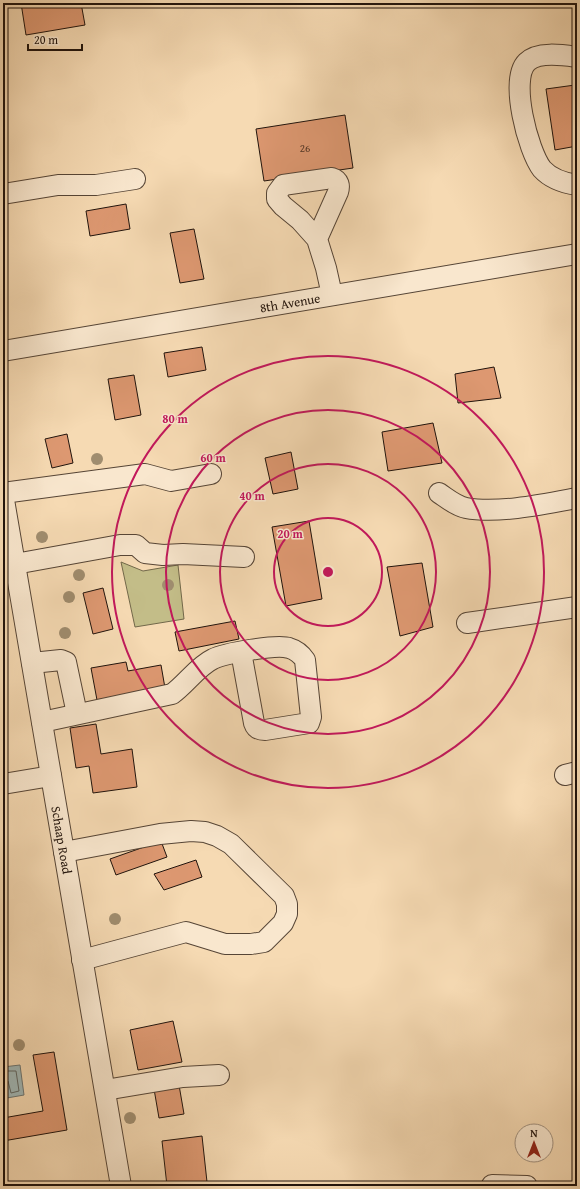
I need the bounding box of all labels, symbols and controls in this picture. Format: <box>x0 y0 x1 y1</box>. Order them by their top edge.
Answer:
scale bar <box>28 26 82 52</box>
text: 20 m <box>34 31 58 48</box>
house number: 26 <box>300 140 310 156</box>
street label: 8th Avenue <box>258 288 322 317</box>
text: 80 m <box>162 410 188 427</box>
text: 60 m <box>200 449 226 466</box>
text: 40 m <box>239 487 265 504</box>
text: 20 m <box>277 525 303 542</box>
centre of rings <box>321 565 335 579</box>
street label: Schaap Road <box>47 805 77 876</box>
north arrow <box>514 1123 554 1163</box>
text: N <box>530 1125 538 1141</box>

